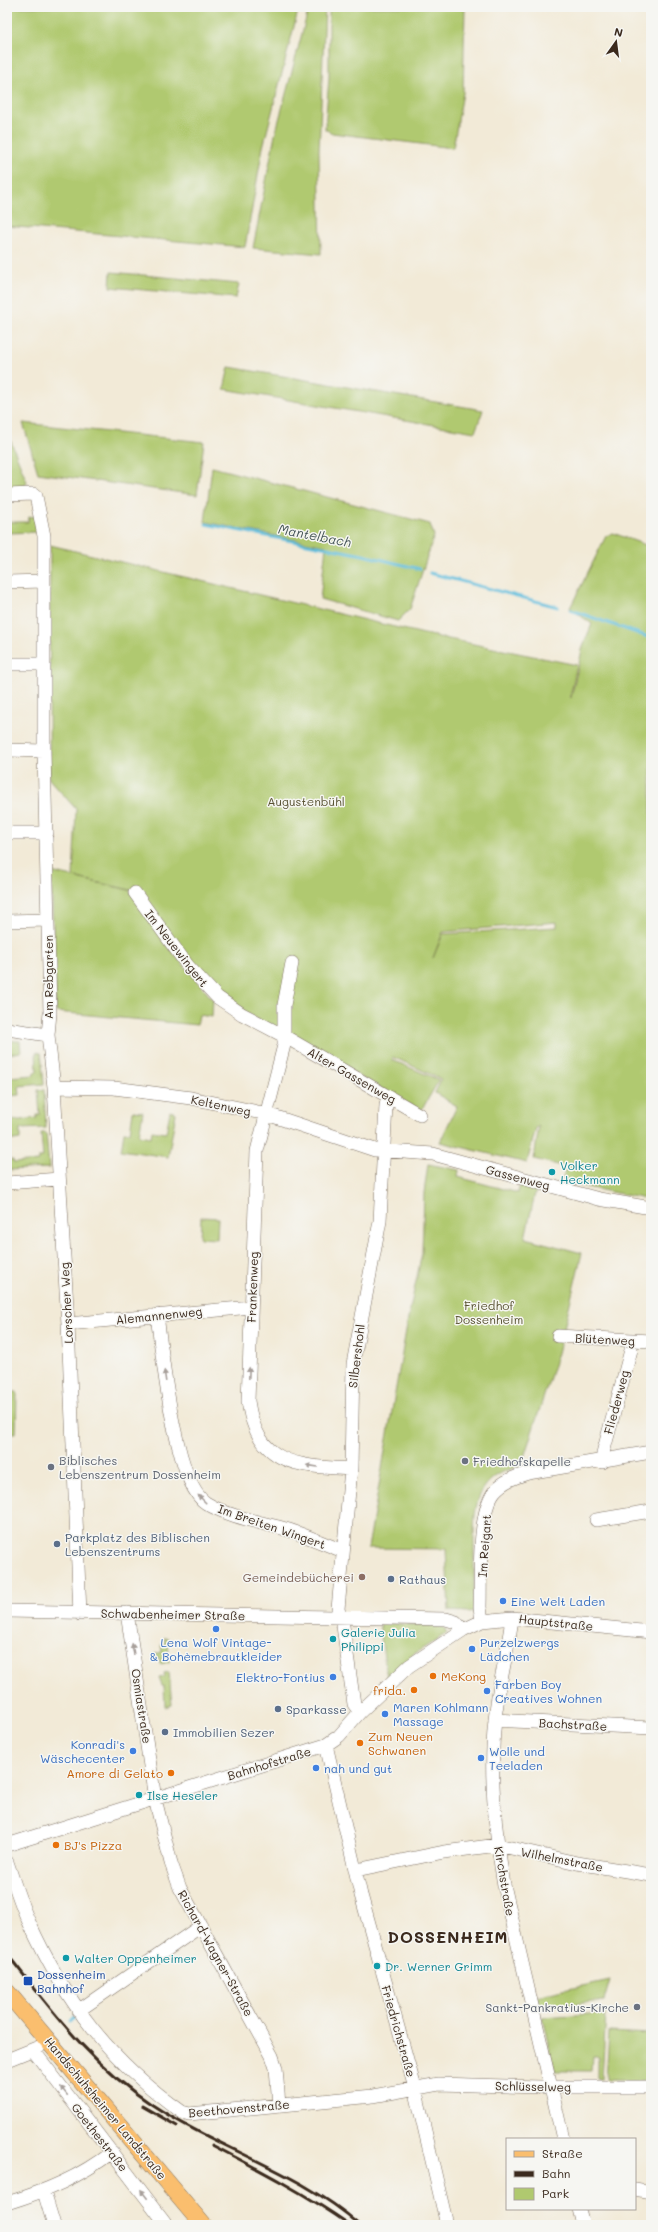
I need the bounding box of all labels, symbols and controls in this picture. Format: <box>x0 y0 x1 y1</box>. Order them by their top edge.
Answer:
north arrow <box>596 22 636 62</box>
text: N <box>613 24 624 40</box>
water label: Mantelbach <box>277 520 353 550</box>
park label: Augustenbühl <box>267 793 345 809</box>
street label: Im Neuewingert <box>142 906 212 990</box>
street label: Am Rebgarten <box>40 935 56 1019</box>
street label: Alter Gassenweg <box>305 1043 399 1107</box>
street label: Keltenweg <box>190 1091 252 1119</box>
place label: Volker Heckmann <box>560 1157 620 1187</box>
street label: Gassenweg <box>484 1161 552 1193</box>
marker: Volker Heckmann <box>547 1167 557 1177</box>
street label: Frankenweg <box>243 1251 261 1323</box>
street label: Lorscher Weg <box>56 1262 76 1344</box>
park label: Friedhof Dossenheim <box>455 1297 523 1327</box>
street label: Alemannenweg <box>115 1303 203 1327</box>
street label: Silbershohl <box>344 1323 368 1389</box>
street label: Blütenweg <box>575 1329 635 1349</box>
one-way arrow <box>246 1366 252 1379</box>
street label: Fliederweg <box>600 1368 632 1436</box>
one-way arrow <box>162 1370 168 1382</box>
place label: Biblisches Lebenszentrum Dossenheim <box>59 1452 221 1482</box>
place label: Friedhofskapelle <box>473 1453 571 1469</box>
marker: Friedhofskapelle <box>460 1456 470 1466</box>
marker: Biblisches Lebenszentrum Dossenheim <box>46 1462 56 1472</box>
one-way arrow <box>306 1463 318 1469</box>
one-way arrow <box>197 1494 207 1504</box>
street label: Im Breiten Wingert <box>216 1500 328 1552</box>
street label: Im Reigart <box>474 1514 494 1578</box>
place label: Parkplatz des Biblischen Lebenszentrums <box>65 1529 210 1559</box>
marker: Parkplatz des Biblischen Lebenszentrums <box>52 1539 62 1549</box>
place label: Gemeindebücherei <box>243 1569 354 1585</box>
place label: Rathaus <box>399 1571 446 1587</box>
marker: Gemeindebücherei <box>357 1572 367 1582</box>
marker: Rathaus <box>386 1574 396 1584</box>
place label: Eine Welt Laden <box>511 1593 605 1609</box>
marker: Eine Welt Laden <box>498 1596 508 1606</box>
street label: Schwabenheimer Straße <box>101 1605 245 1623</box>
street label: Hauptstraße <box>518 1610 594 1634</box>
marker: Lena Wolf Vintage- & Bohèmebrautkleider <box>211 1624 221 1634</box>
place label: Galerie Julia Philippi <box>341 1624 416 1654</box>
place label: Lena Wolf Vintage- & Bohèmebrautkleider <box>150 1634 282 1664</box>
marker: Galerie Julia Philippi <box>328 1634 338 1644</box>
place label: Purzelzwergs Lädchen <box>480 1634 559 1664</box>
one-way arrow <box>130 1643 136 1655</box>
marker: Purzelzwergs Lädchen <box>467 1644 477 1654</box>
street label: Osmiastraße <box>128 1667 156 1745</box>
place label: MeKong <box>441 1668 486 1684</box>
place label: Elektro-Fontius <box>236 1669 325 1685</box>
marker: MeKong <box>428 1671 438 1681</box>
marker: Elektro-Fontius <box>328 1672 338 1682</box>
place label: Farben Boy Creatives Wohnen <box>495 1676 602 1706</box>
place label: frida. <box>373 1682 406 1698</box>
marker: frida. <box>409 1685 419 1695</box>
marker: Farben Boy Creatives Wohnen <box>482 1686 492 1696</box>
place label: Maren Kohlmann Massage <box>393 1699 489 1729</box>
place label: Sparkasse <box>286 1701 347 1717</box>
marker: Sparkasse <box>273 1704 283 1714</box>
marker: Maren Kohlmann Massage <box>380 1709 390 1719</box>
street label: Bachstraße <box>538 1714 608 1734</box>
place label: Immobilien Sezer <box>173 1724 275 1740</box>
marker: Immobilien Sezer <box>160 1727 170 1737</box>
place label: Zum Neuen Schwanen <box>368 1728 433 1758</box>
place label: Konradi's Wäschecenter <box>40 1736 125 1766</box>
marker: Zum Neuen Schwanen <box>355 1738 365 1748</box>
street label: Bahnhofstraße <box>225 1743 313 1783</box>
place label: Wolle und Teeladen <box>489 1743 545 1773</box>
marker: Konradi's Wäschecenter <box>128 1746 138 1756</box>
marker: Wolle und Teeladen <box>476 1753 486 1763</box>
place label: nah und gut <box>324 1760 392 1776</box>
marker: nah und gut <box>311 1763 321 1773</box>
place label: Amore di Gelato <box>66 1765 163 1781</box>
marker: Amore di Gelato <box>166 1768 176 1778</box>
place label: Ilse Heseler <box>147 1787 218 1803</box>
marker: Ilse Heseler <box>134 1790 144 1800</box>
place label: BJ's Pizza <box>64 1837 122 1853</box>
marker: BJ's Pizza <box>51 1840 61 1850</box>
street label: Wilhelmstraße <box>519 1843 605 1875</box>
street label: Kirchstraße <box>491 1845 519 1917</box>
street label: Richard-Wagner-Straße <box>175 1887 257 2019</box>
district label: DOSSENHEIM <box>387 1926 509 1947</box>
place label: Walter Oppenheimer <box>74 1950 197 1966</box>
marker: Walter Oppenheimer <box>61 1953 71 1963</box>
place label: Dr. Werner Grimm <box>385 1958 492 1974</box>
marker: Dr. Werner Grimm <box>372 1961 382 1971</box>
place label: Dossenheim Bahnhof <box>37 1966 106 1996</box>
marker: Dossenheim Bahnhof <box>22 1975 34 1987</box>
street label: Friedrichstraße <box>378 1983 420 2079</box>
place label: Sankt-Pankratius-Kirche <box>485 1999 629 2015</box>
marker: Sankt-Pankratius-Kirche <box>632 2002 642 2012</box>
street label: Handschuhsheimer Landstraße <box>42 2033 170 2183</box>
street label: Schlüsselweg <box>495 2077 571 2095</box>
one-way arrow <box>60 2085 69 2096</box>
street label: Beethovenstraße <box>188 2096 290 2120</box>
street label: Goethestraße <box>68 2100 132 2174</box>
legend <box>506 2138 636 2210</box>
text: Straße <box>542 2145 583 2161</box>
text: Bahn <box>542 2165 570 2181</box>
text: Park <box>542 2185 569 2201</box>
one-way arrow <box>140 2188 148 2199</box>

